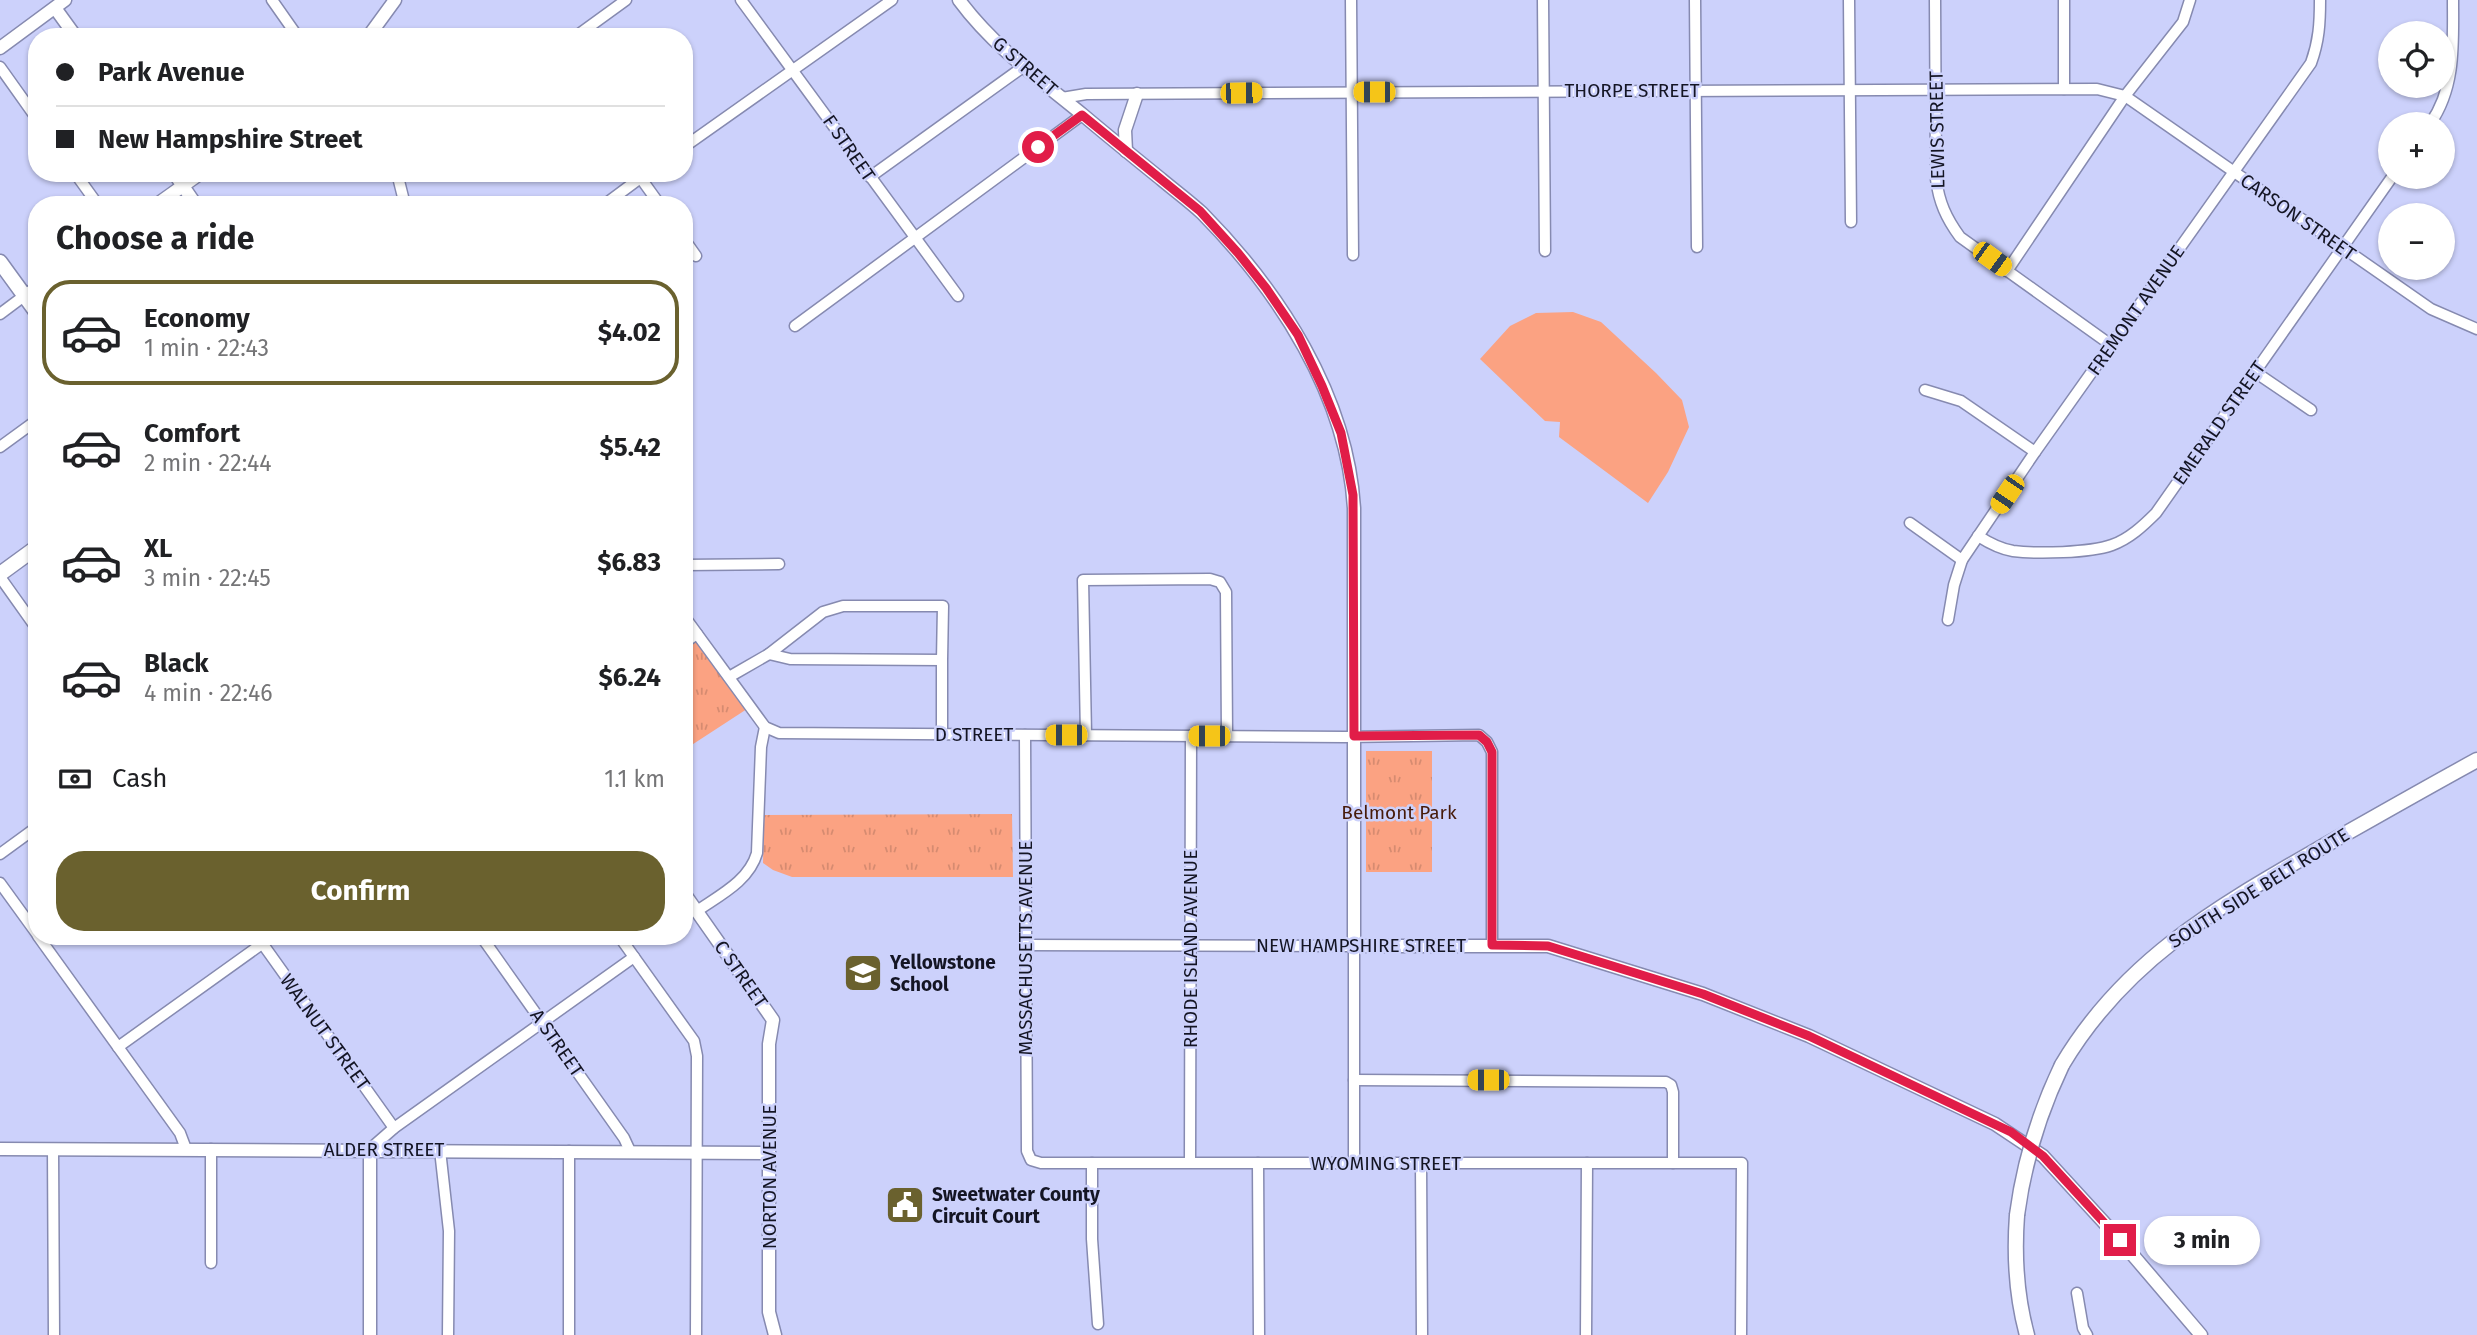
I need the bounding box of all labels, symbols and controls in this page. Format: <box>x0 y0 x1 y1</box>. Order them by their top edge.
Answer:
map controls <box>2378 21 2455 280</box>
button: locate <box>2378 21 2455 98</box>
street label: G STREET <box>988 32 1062 101</box>
text: Park Avenue <box>98 57 244 88</box>
street label: LEWIS STREET <box>1924 71 1950 189</box>
street label: THORPE STREET <box>1564 79 1700 102</box>
car <box>1220 82 1263 104</box>
car <box>1354 82 1396 103</box>
street label: F STREET <box>818 110 880 186</box>
button: + <box>2378 112 2455 189</box>
text: New Hampshire Street <box>98 124 363 155</box>
route start <box>1022 131 1054 163</box>
street label: CARSON STREET <box>2236 169 2360 265</box>
button: − <box>2378 203 2455 280</box>
text: Choose a ride <box>56 219 254 257</box>
car <box>1969 238 2016 280</box>
street label: FREMONT AVENUE <box>2083 240 2189 380</box>
icon: car <box>60 301 123 364</box>
text: Economy <box>144 303 250 334</box>
text: $4.02 <box>598 317 661 348</box>
text: 1 min · 22:43 <box>144 334 269 362</box>
street label: EMERALD STREET <box>2168 357 2270 489</box>
icon: car <box>60 416 123 479</box>
text: Comfort <box>144 418 240 449</box>
text: $5.42 <box>600 432 661 463</box>
text: 2 min · 22:44 <box>144 449 272 477</box>
car <box>1987 471 2028 517</box>
icon: car <box>60 531 123 594</box>
text: XL <box>144 533 172 564</box>
text: $6.83 <box>597 547 661 578</box>
text: 3 min · 22:45 <box>144 564 271 592</box>
icon: car <box>60 646 123 709</box>
text: Black <box>144 648 209 679</box>
text: $6.24 <box>598 662 661 693</box>
text: 4 min · 22:46 <box>144 679 272 707</box>
street label: D STREET <box>935 723 1014 746</box>
car <box>1046 725 1088 746</box>
car <box>1189 726 1231 747</box>
icon: cash <box>56 760 94 798</box>
text: Cash <box>112 763 168 794</box>
text: 1.1 km <box>604 765 665 793</box>
park label: Belmont Park <box>1341 801 1457 824</box>
street label: SOUTH SIDE BELT ROUTE <box>2164 823 2354 953</box>
street label: MASSACHUSETTS AVENUE <box>1014 840 1037 1056</box>
street label: RHODE ISLAND AVENUE <box>1179 850 1202 1048</box>
button: Confirm <box>56 851 665 931</box>
street label: NEW HAMPSHIRE STREET <box>1256 934 1466 957</box>
street label: C STREET <box>709 936 773 1012</box>
place label: Yellowstone School <box>889 951 996 996</box>
school or university icon: Yellowstone School <box>842 952 884 994</box>
street label: WALNUT STREET <box>275 969 375 1095</box>
street label: A STREET <box>525 1005 589 1081</box>
car <box>1468 1070 1510 1091</box>
street label: NORTON AVENUE <box>758 1105 781 1249</box>
street label: ALDER STREET <box>324 1138 445 1161</box>
street label: WYOMING STREET <box>1311 1152 1461 1175</box>
place label: Sweetwater County Circuit Court <box>932 1183 1100 1228</box>
public building icon: Sweetwater County Circuit Court <box>884 1184 926 1226</box>
callout: 3 min <box>2144 1216 2260 1264</box>
route end <box>2104 1224 2136 1256</box>
text: 3 min <box>2174 1226 2230 1254</box>

